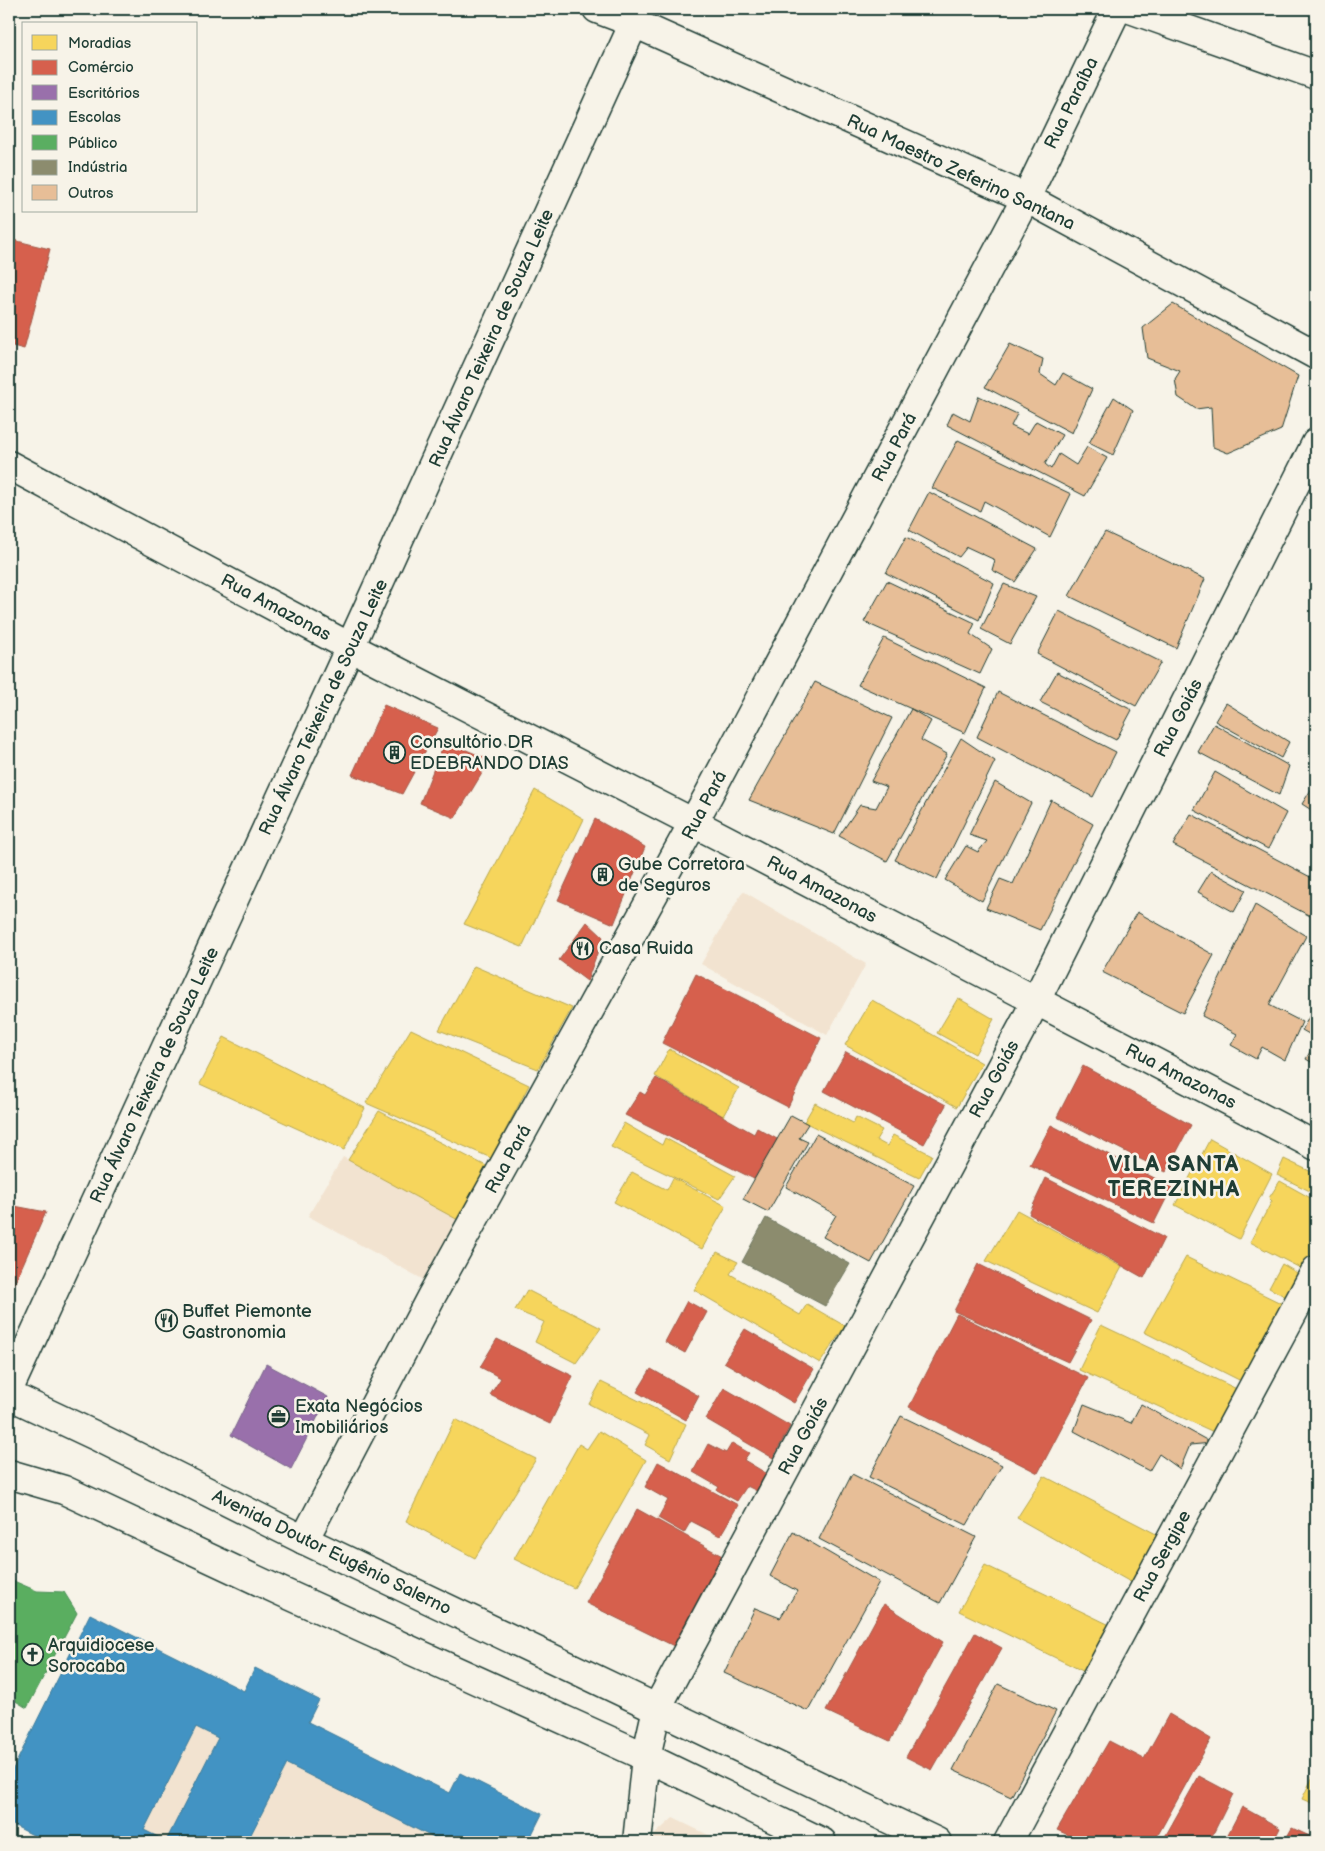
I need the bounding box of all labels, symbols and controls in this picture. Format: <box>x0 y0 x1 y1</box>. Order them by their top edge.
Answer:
legend <box>22 22 198 212</box>
text: Moradias <box>68 34 132 53</box>
street label: Rua Paraíba <box>1040 54 1103 153</box>
text: Comércio <box>68 58 134 77</box>
text: Escritórios <box>68 84 140 103</box>
text: Escolas <box>68 108 122 127</box>
street label: Rua Maestro Zeferino Santana <box>843 110 1078 235</box>
text: Público <box>68 134 117 153</box>
text: Indústria <box>68 158 127 177</box>
text: Outros <box>68 184 114 203</box>
street label: Rua Álvaro Teixeira de Souza Leite <box>423 205 558 471</box>
street label: Rua Pará <box>868 409 921 485</box>
street label: Rua Amazonas <box>217 570 335 645</box>
street label: Rua Álvaro Teixeira de Souza Leite <box>253 575 392 839</box>
street label: Rua Goiás <box>1150 676 1207 761</box>
place label: Consultório DR EDEBRANDO DIAS <box>410 732 569 774</box>
building icon: Consultório DR EDEBRANDO DIAS <box>382 740 406 764</box>
street label: Rua Pará <box>678 767 731 843</box>
street label: Rua Amazonas <box>763 852 881 927</box>
place label: Gube Corretora de Seguros <box>618 854 745 896</box>
building icon: Gube Corretora de Seguros <box>590 862 614 886</box>
restaurant icon: Casa Ruida <box>571 936 595 960</box>
place label: Casa Ruida <box>599 938 693 959</box>
street label: Rua Álvaro Teixeira de Souza Leite <box>84 943 223 1207</box>
street label: Rua Goiás <box>965 1037 1024 1122</box>
street label: Rua Amazonas <box>1122 1039 1240 1113</box>
street label: Rua Pará <box>481 1121 536 1197</box>
district label: VILA SANTA TEREZINHA <box>1108 1151 1240 1203</box>
place label: Buffet Piemonte Gastronomia <box>182 1301 312 1343</box>
restaurant icon: Buffet Piemonte Gastronomia <box>154 1309 178 1333</box>
street label: Rua Goiás <box>774 1394 833 1479</box>
place label: Exata Negócios Imobiliários <box>295 1396 423 1438</box>
office icon: Exata Negócios Imobiliários <box>267 1404 291 1428</box>
street label: Avenida Doutor Eugênio Salerno <box>209 1485 455 1620</box>
street label: Rua Sergipe <box>1129 1506 1196 1606</box>
place label: Arquidiocese Sorocaba <box>48 1635 155 1677</box>
church icon: Arquidiocese Sorocaba <box>20 1643 44 1667</box>

